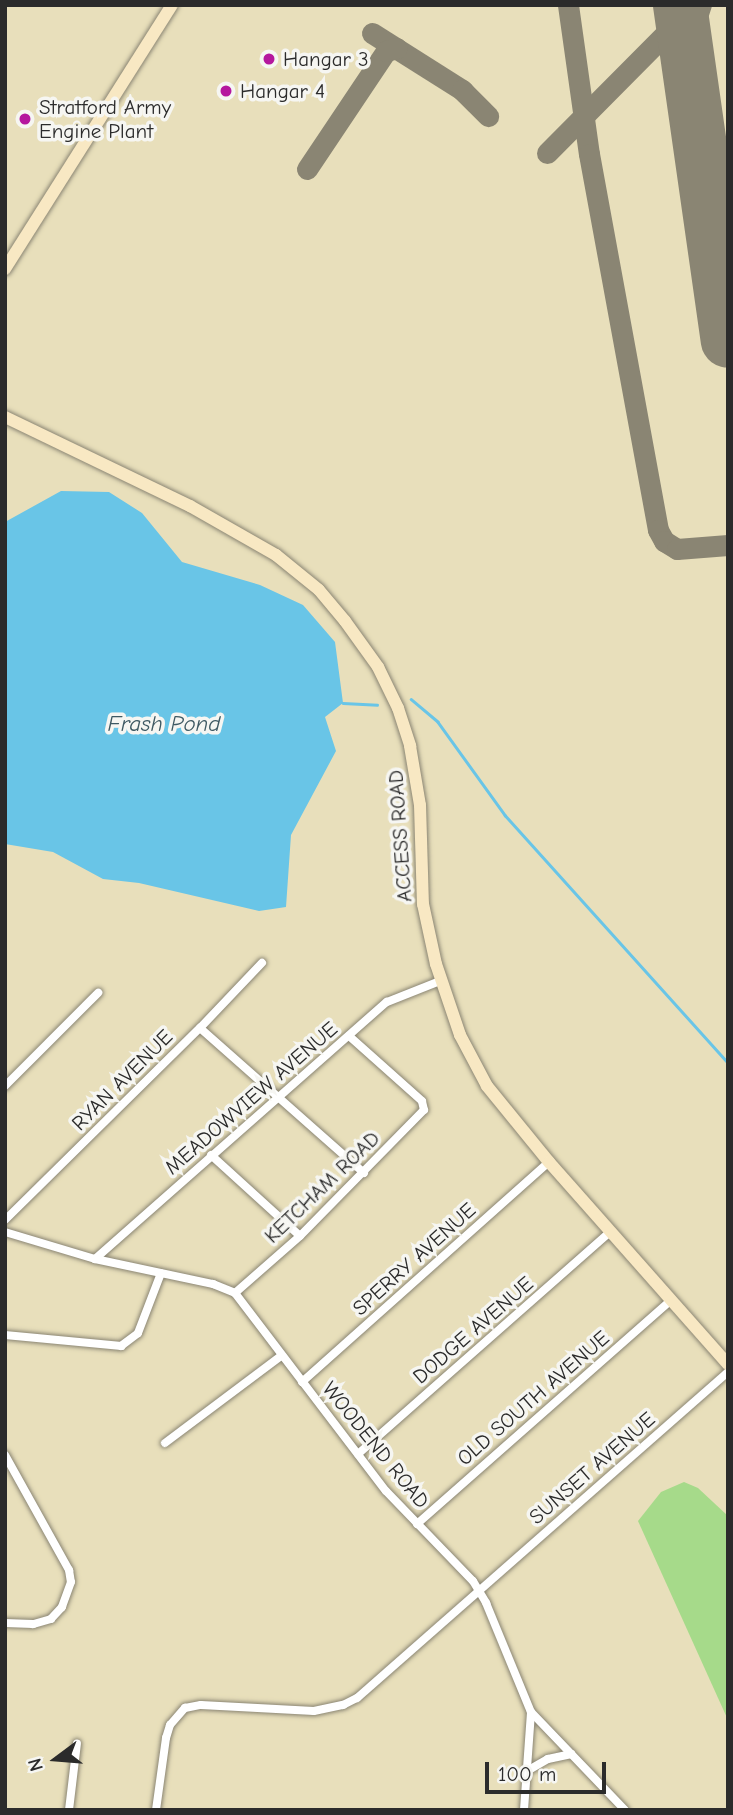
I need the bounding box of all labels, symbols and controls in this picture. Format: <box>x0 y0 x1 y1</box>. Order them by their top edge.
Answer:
place label: Hangar 3 <box>283 46 369 72</box>
marker: Hangar 3 <box>261 51 277 67</box>
place label: Hangar 4 <box>240 78 325 104</box>
marker: Hangar 4 <box>218 83 234 99</box>
place label: Stratford Army Engine Plant <box>39 94 171 144</box>
marker: Stratford Army Engine Plant <box>17 111 33 127</box>
water label: Frash Pond <box>107 710 221 738</box>
street label: ACCESS ROAD <box>383 769 417 903</box>
street label: MEADOWVIEW AVENUE <box>160 1016 342 1180</box>
street label: RYAN AVENUE <box>66 1024 178 1136</box>
street label: KETCHAM ROAD <box>259 1126 385 1248</box>
street label: SPERRY AVENUE <box>347 1197 481 1321</box>
street label: DODGE AVENUE <box>408 1271 538 1389</box>
street label: OLD SOUTH AVENUE <box>452 1325 614 1471</box>
street label: WOODEND ROAD <box>317 1377 435 1513</box>
street label: SUNSET AVENUE <box>524 1407 660 1529</box>
north arrow <box>21 1724 91 1794</box>
scale bar <box>488 1748 609 1792</box>
text: N <box>24 1756 48 1774</box>
text: 100 m <box>498 1762 556 1786</box>

